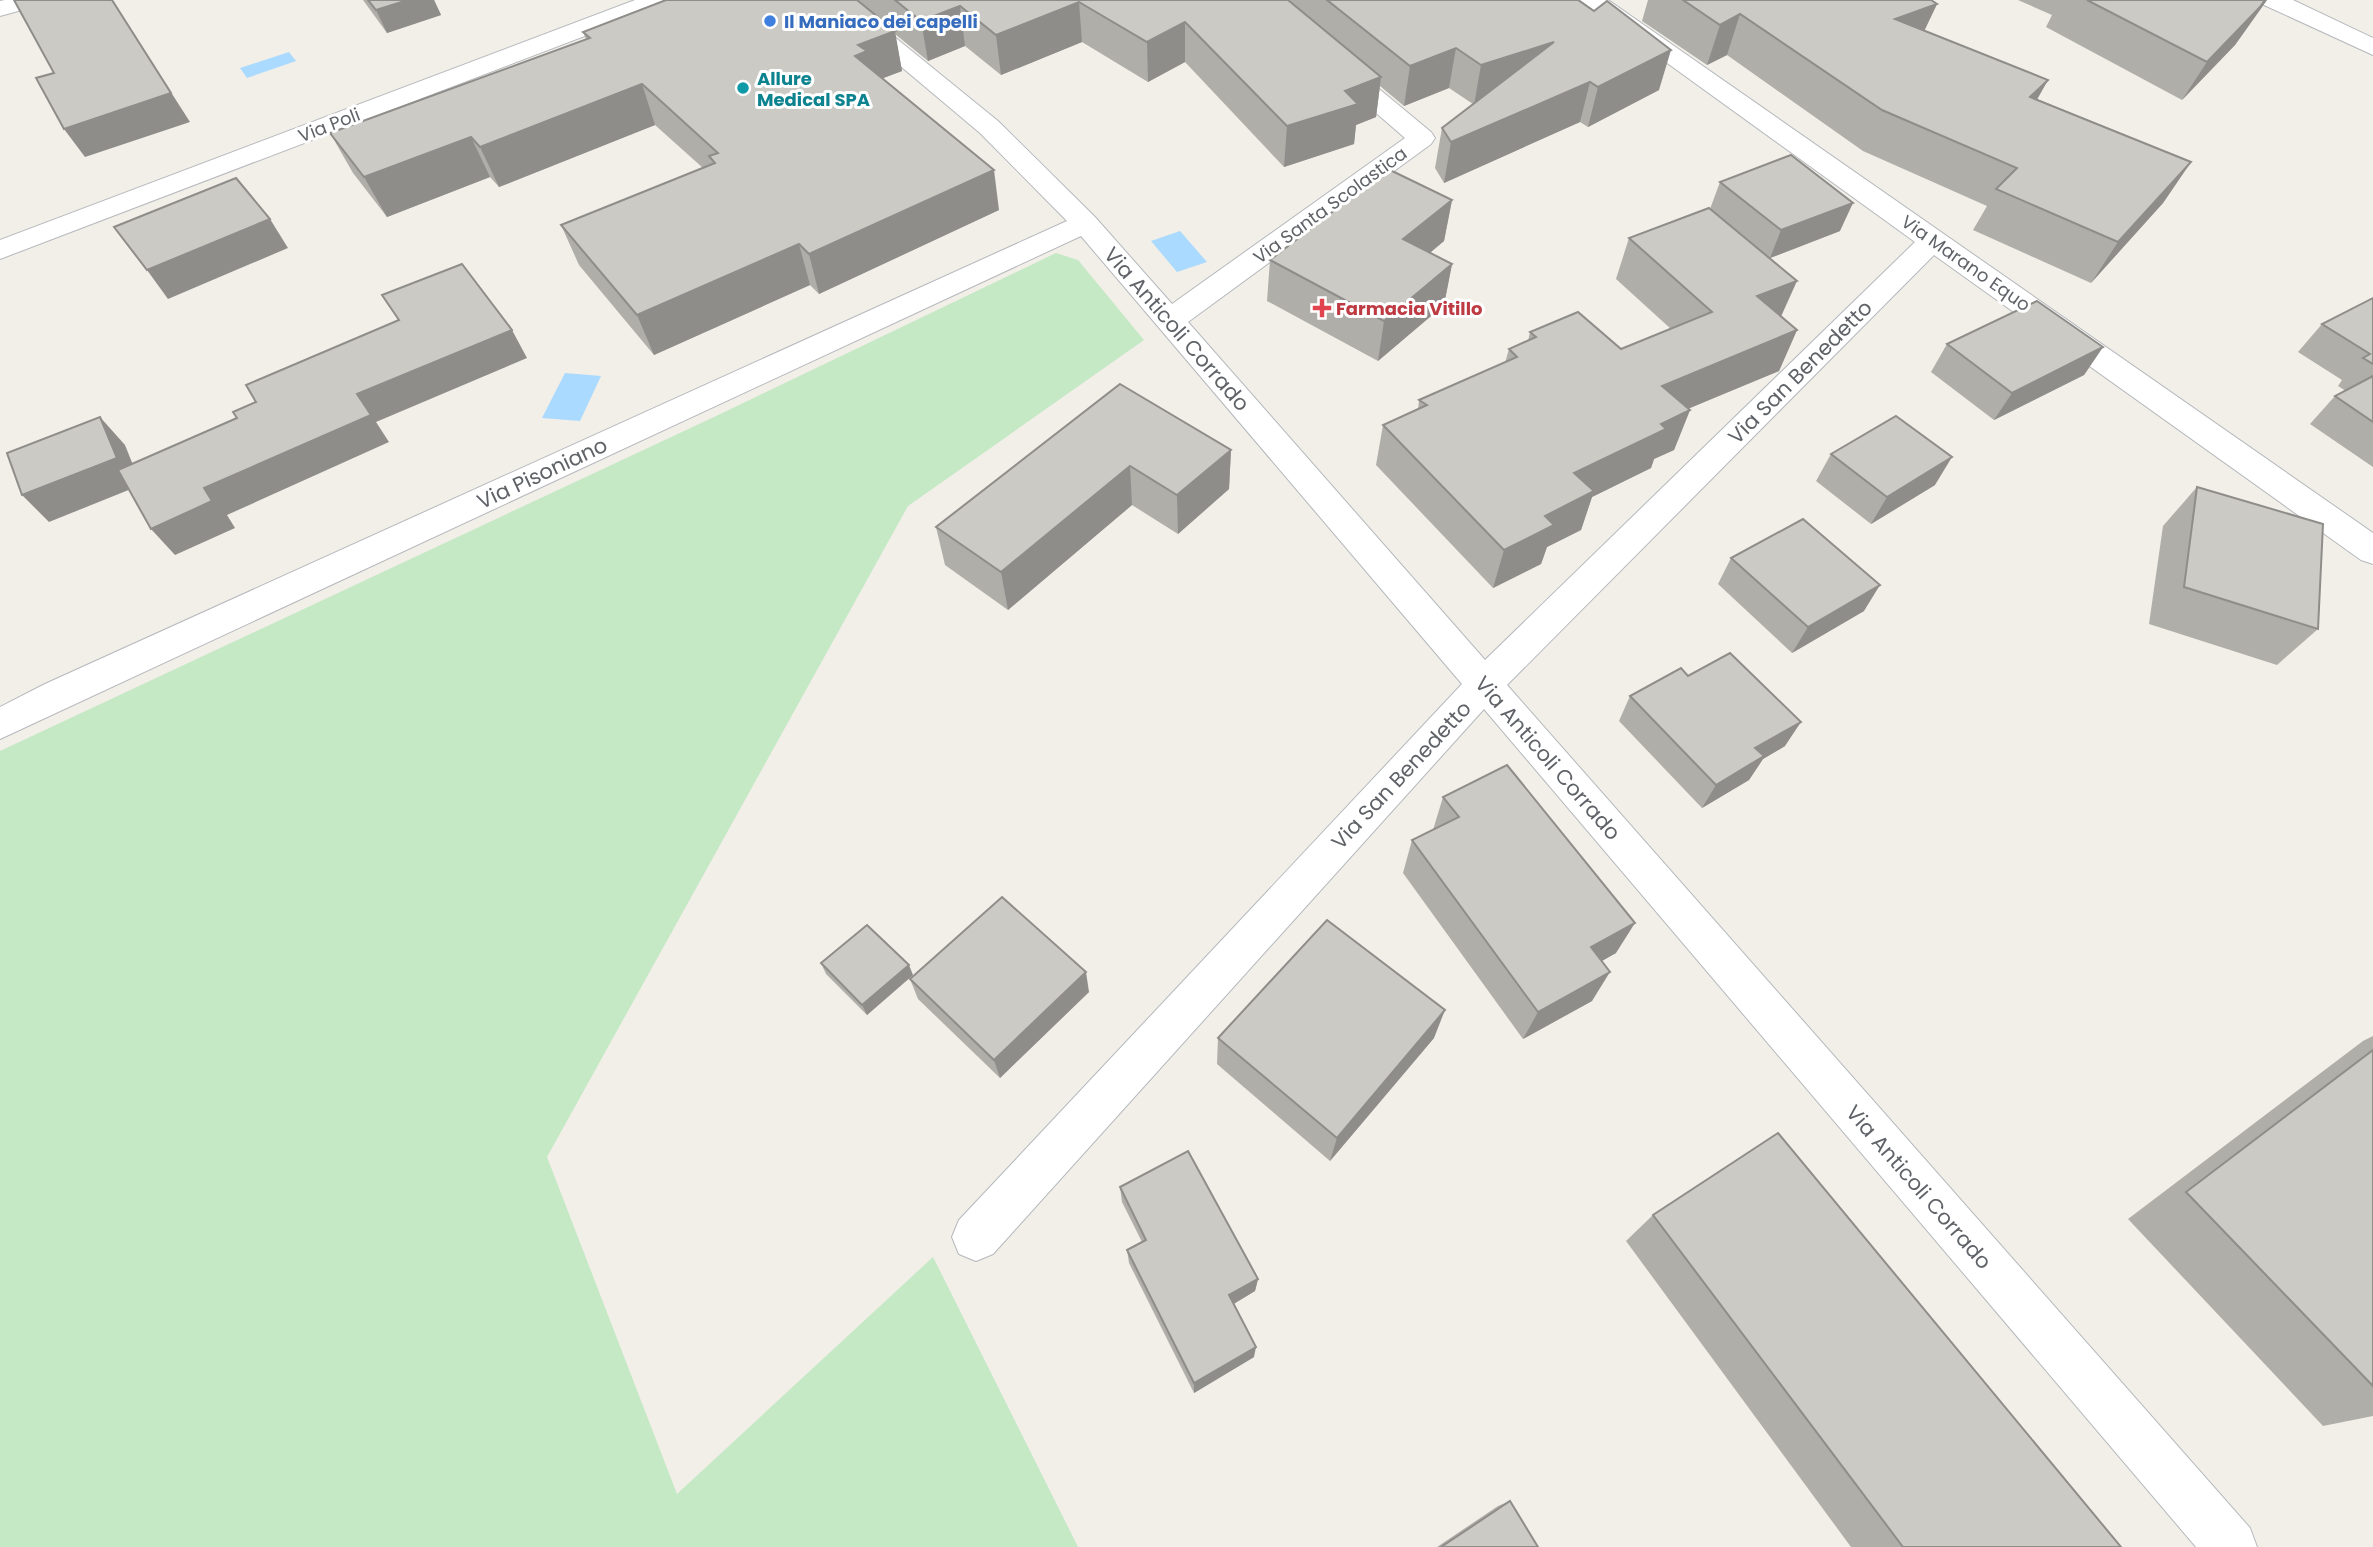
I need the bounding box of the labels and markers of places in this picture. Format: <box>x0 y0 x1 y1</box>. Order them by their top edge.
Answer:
place label: Il Maniaco dei capelli <box>784 9 978 34</box>
marker: Il Maniaco dei capelli <box>762 13 778 29</box>
place label: Allure Medical SPA <box>757 66 870 112</box>
marker: Allure Medical SPA <box>735 80 751 96</box>
place label: Farmacia Vitillo <box>1336 296 1482 321</box>
marker: Farmacia Vitillo <box>1314 300 1330 316</box>

